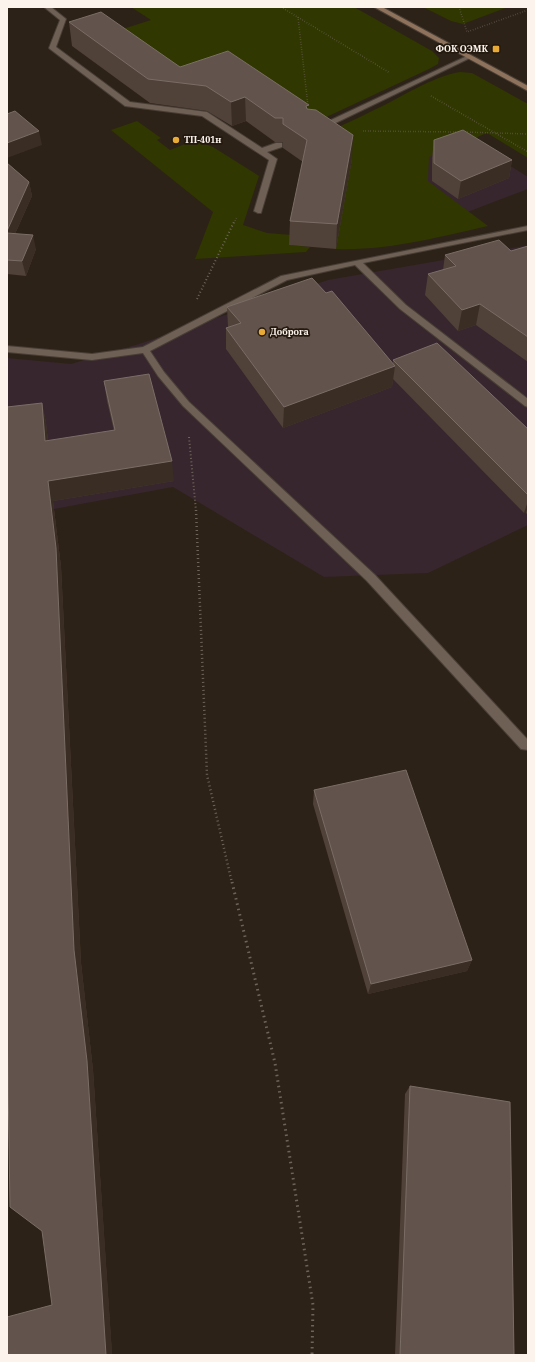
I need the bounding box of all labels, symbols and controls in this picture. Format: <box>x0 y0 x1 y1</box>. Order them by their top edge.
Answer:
place label: ФОК ОЭМК <box>435 42 488 55</box>
marker: ФОК ОЭМК <box>491 44 501 54</box>
place label: ТП-401н <box>184 133 221 146</box>
marker: ТП-401н <box>171 135 181 145</box>
place label: Доброга <box>270 325 309 338</box>
marker: Доброга <box>257 327 267 337</box>

